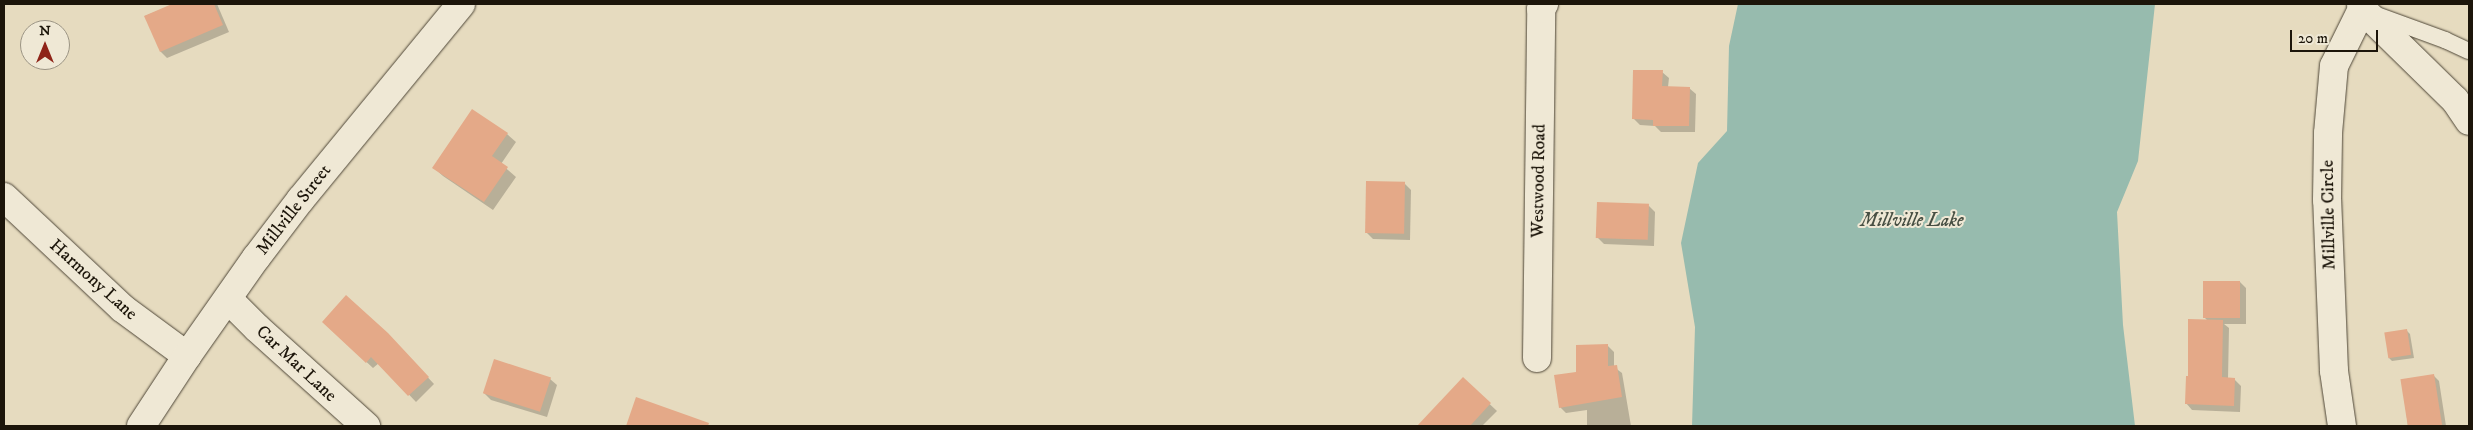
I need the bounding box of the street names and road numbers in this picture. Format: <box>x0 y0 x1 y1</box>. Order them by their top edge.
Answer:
street label: Westwood Road <box>1527 124 1551 238</box>
street label: Millville Street <box>252 160 336 260</box>
street label: Millville Circle <box>2317 160 2341 270</box>
street label: Harmony Lane <box>45 235 141 325</box>
street label: Car Mar Lane <box>251 321 341 407</box>

